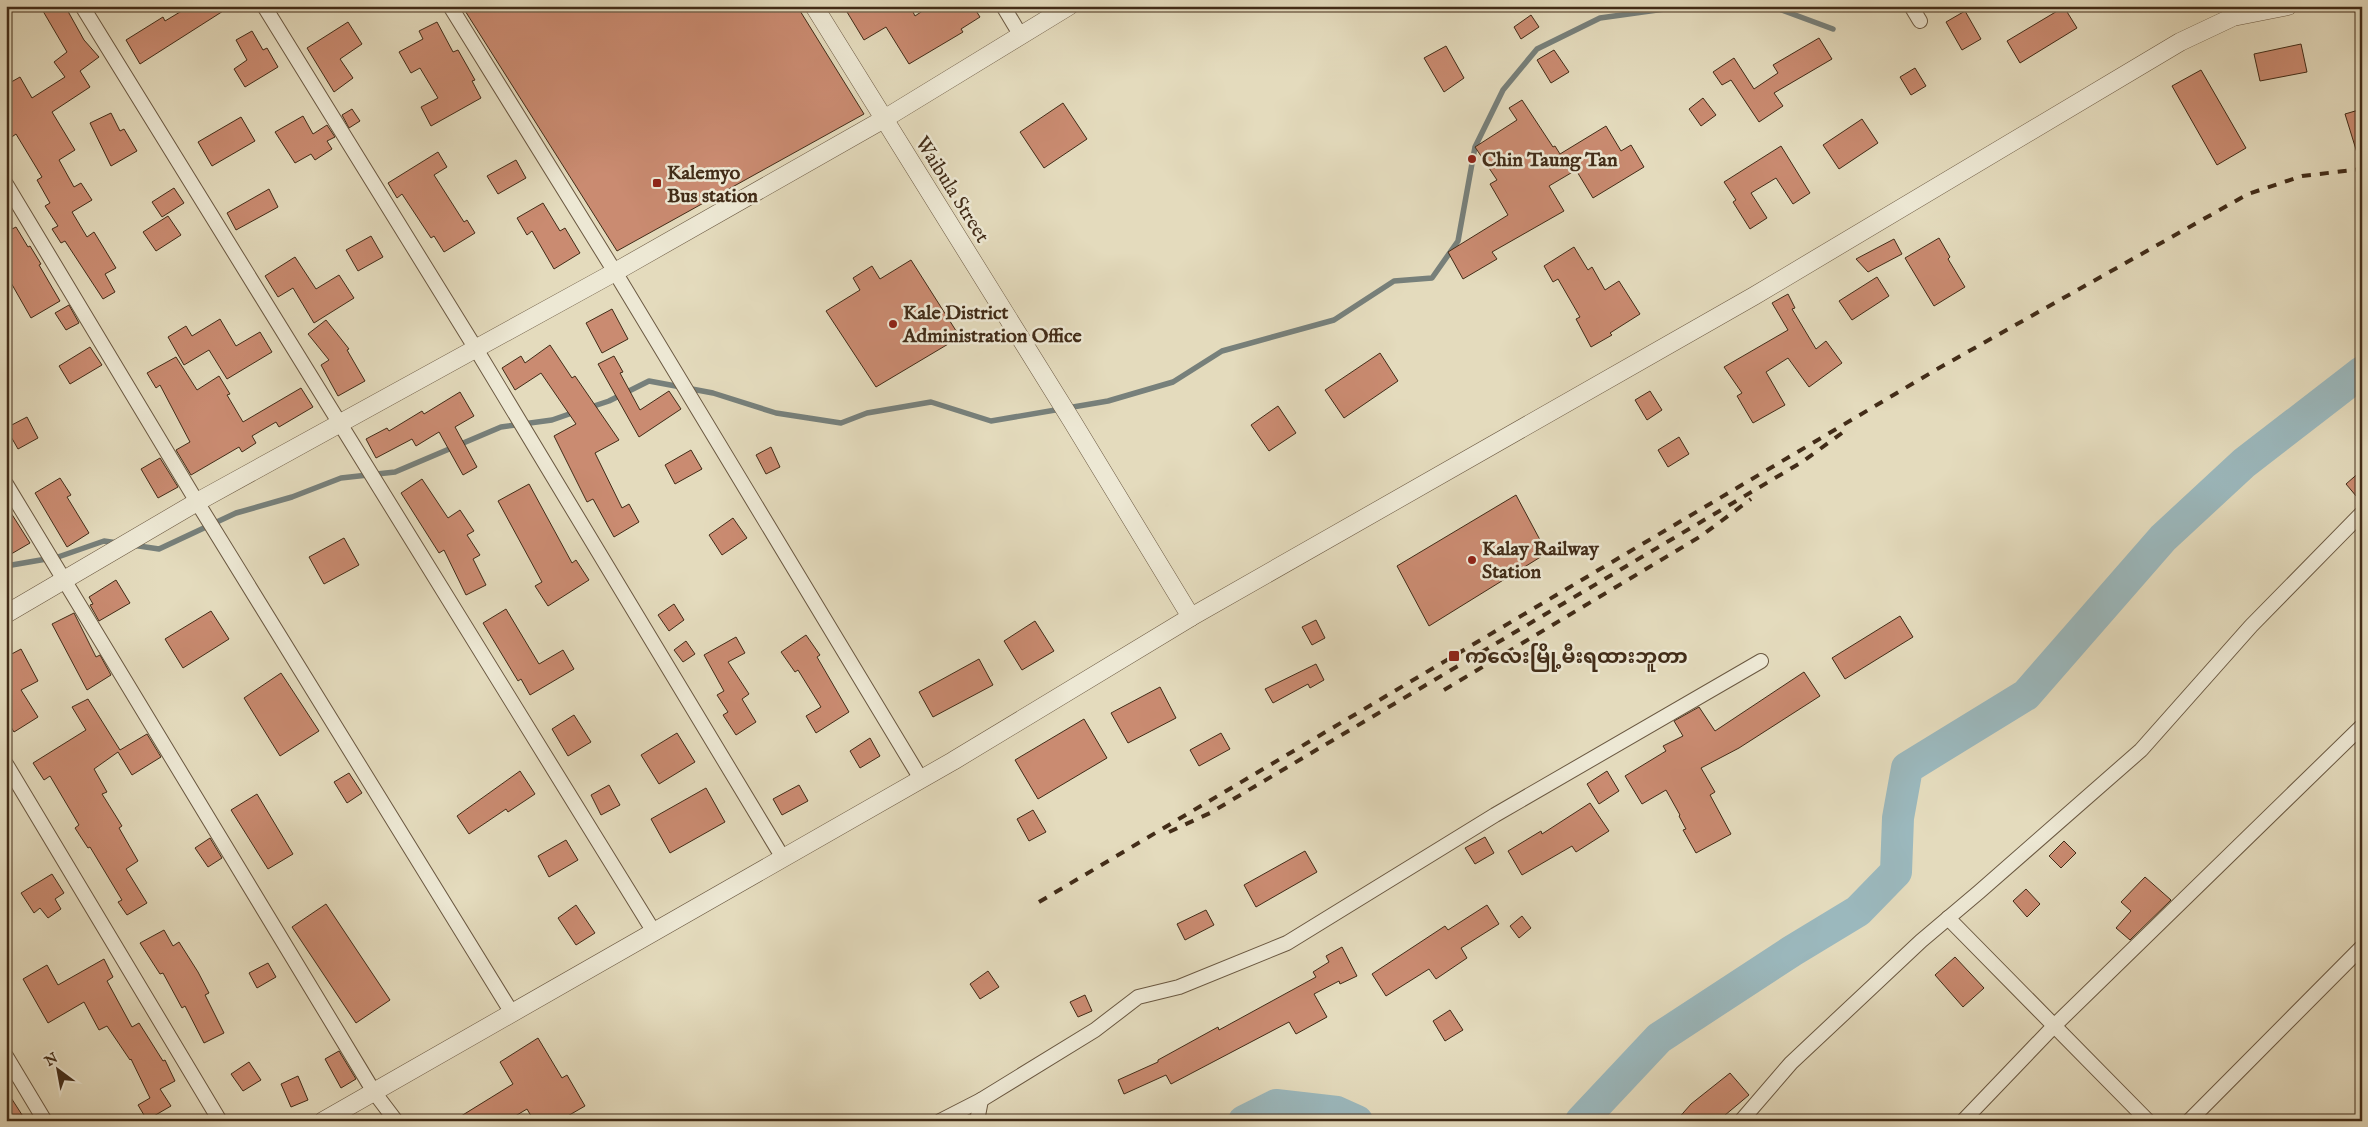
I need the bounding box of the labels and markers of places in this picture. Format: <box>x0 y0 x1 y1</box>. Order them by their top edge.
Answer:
place label: Chin Taung Tan <box>1482 148 1618 173</box>
marker: Chin Taung Tan <box>1466 153 1478 165</box>
place label: Kalemyo Bus station <box>667 161 758 209</box>
marker: Kalemyo Bus station <box>651 177 663 189</box>
place label: Kale District Administration Office <box>902 301 1083 349</box>
marker: Kale District Administration Office <box>887 318 899 330</box>
place label: Kalay Railway Station <box>1482 537 1600 585</box>
marker: Kalay Railway Station <box>1466 554 1478 566</box>
place label: ကလေးမြို့မီးရထားဘူတာ <box>1465 643 1688 672</box>
marker: ကလေးမြို့မီးရထားဘူတာ <box>1447 649 1461 663</box>

